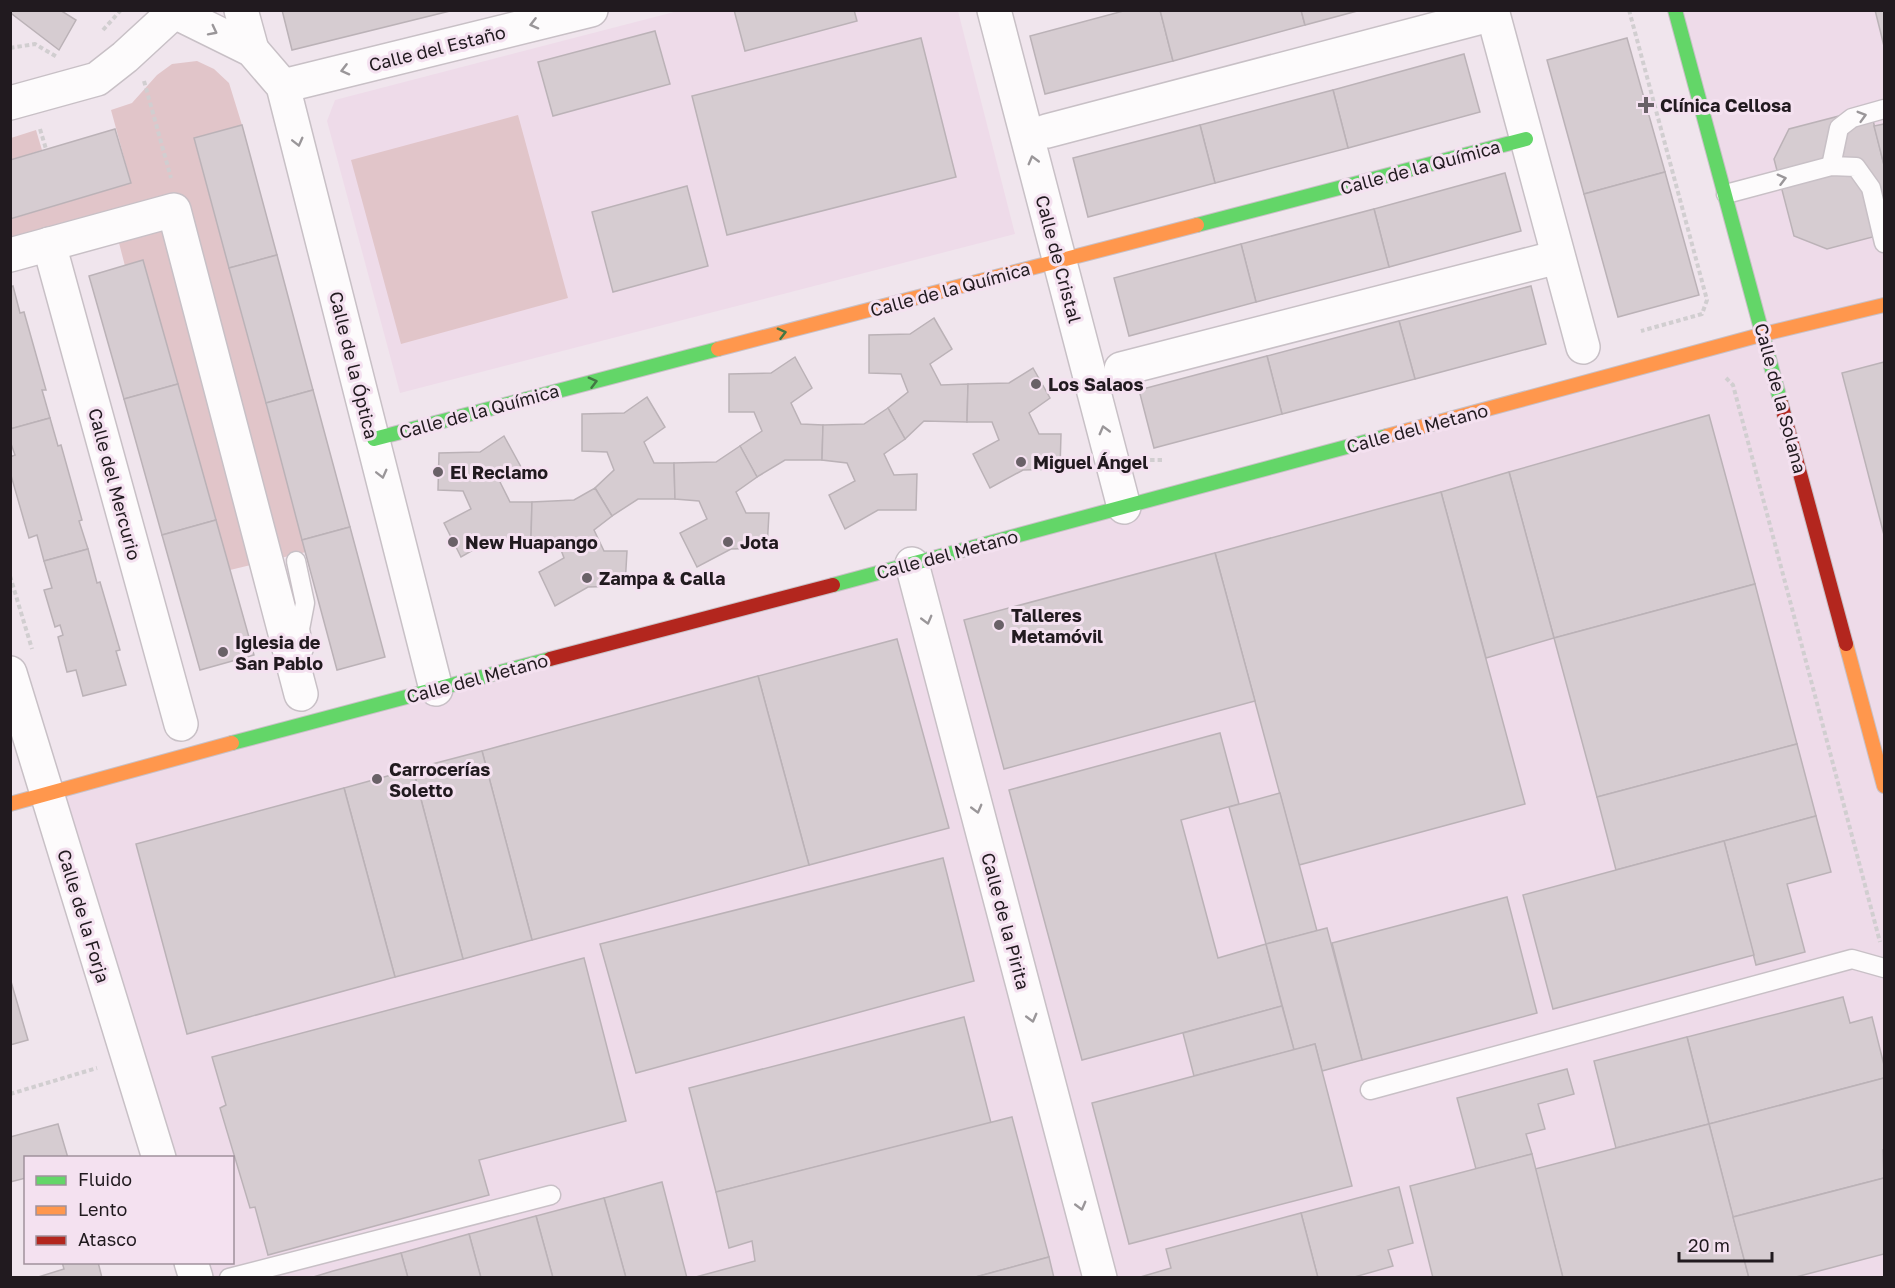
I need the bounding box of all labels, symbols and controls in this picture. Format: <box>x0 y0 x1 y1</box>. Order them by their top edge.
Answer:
one-way arrow <box>529 17 539 30</box>
street label: Calle del Estaño <box>366 20 508 76</box>
one-way arrow <box>207 24 218 35</box>
one-way arrow <box>340 63 350 76</box>
place label: Clínica Cellosa <box>1660 94 1792 116</box>
marker: Clínica Cellosa <box>1637 96 1655 114</box>
one-way arrow <box>1857 110 1867 123</box>
street label: Calle de la Química <box>1338 135 1502 199</box>
one-way arrow <box>290 137 303 147</box>
one-way arrow <box>1028 156 1041 166</box>
one-way arrow <box>1776 174 1787 186</box>
street label: Calle de Cristal <box>1031 193 1087 326</box>
street label: Calle de la Química <box>868 257 1032 321</box>
street label: Calle de la Óptica <box>325 289 383 441</box>
street label: Calle de la Solana <box>1750 320 1812 476</box>
one-way arrow <box>776 327 786 340</box>
place label: Los Salaos <box>1048 373 1144 395</box>
one-way arrow <box>588 376 598 389</box>
marker: Los Salaos <box>1029 377 1043 391</box>
street label: Calle de la Química <box>397 379 561 443</box>
street label: Calle del Metano <box>1344 399 1490 457</box>
street label: Calle del Mercurio <box>84 406 146 562</box>
one-way arrow <box>1099 425 1112 435</box>
place label: Miguel Ángel <box>1033 451 1148 473</box>
marker: Miguel Ángel <box>1014 455 1028 469</box>
place label: El Reclamo <box>450 461 548 483</box>
marker: El Reclamo <box>431 465 445 479</box>
one-way arrow <box>375 468 388 478</box>
street label: Calle del Metano <box>874 525 1020 583</box>
place label: New Huapango <box>465 531 598 553</box>
place label: Jota <box>740 531 779 553</box>
marker: New Huapango <box>446 535 460 549</box>
marker: Jota <box>721 535 735 549</box>
place label: Zampa & Calla <box>599 567 726 589</box>
marker: Zampa & Calla <box>580 571 594 585</box>
place label: Talleres Metamóvil <box>1011 604 1103 647</box>
one-way arrow <box>920 615 932 625</box>
marker: Talleres Metamóvil <box>992 618 1006 632</box>
place label: Iglesia de San Pablo <box>235 631 323 674</box>
marker: Iglesia de San Pablo <box>216 645 230 659</box>
street label: Calle del Metano <box>404 649 550 707</box>
place label: Carrocerías Soletto <box>389 758 490 801</box>
marker: Carrocerías Soletto <box>370 772 384 786</box>
one-way arrow <box>969 804 982 814</box>
street label: Calle de la Forja <box>53 847 115 985</box>
street label: Calle de la Pirita <box>977 850 1035 992</box>
one-way arrow <box>1024 1013 1037 1023</box>
legend <box>24 1156 234 1264</box>
text: Fluido <box>78 1168 132 1190</box>
text: Lento <box>78 1198 127 1220</box>
one-way arrow <box>1074 1201 1087 1211</box>
scale bar <box>1679 1225 1772 1263</box>
text: Atasco <box>78 1228 137 1250</box>
text: 20 m <box>1688 1234 1730 1256</box>

